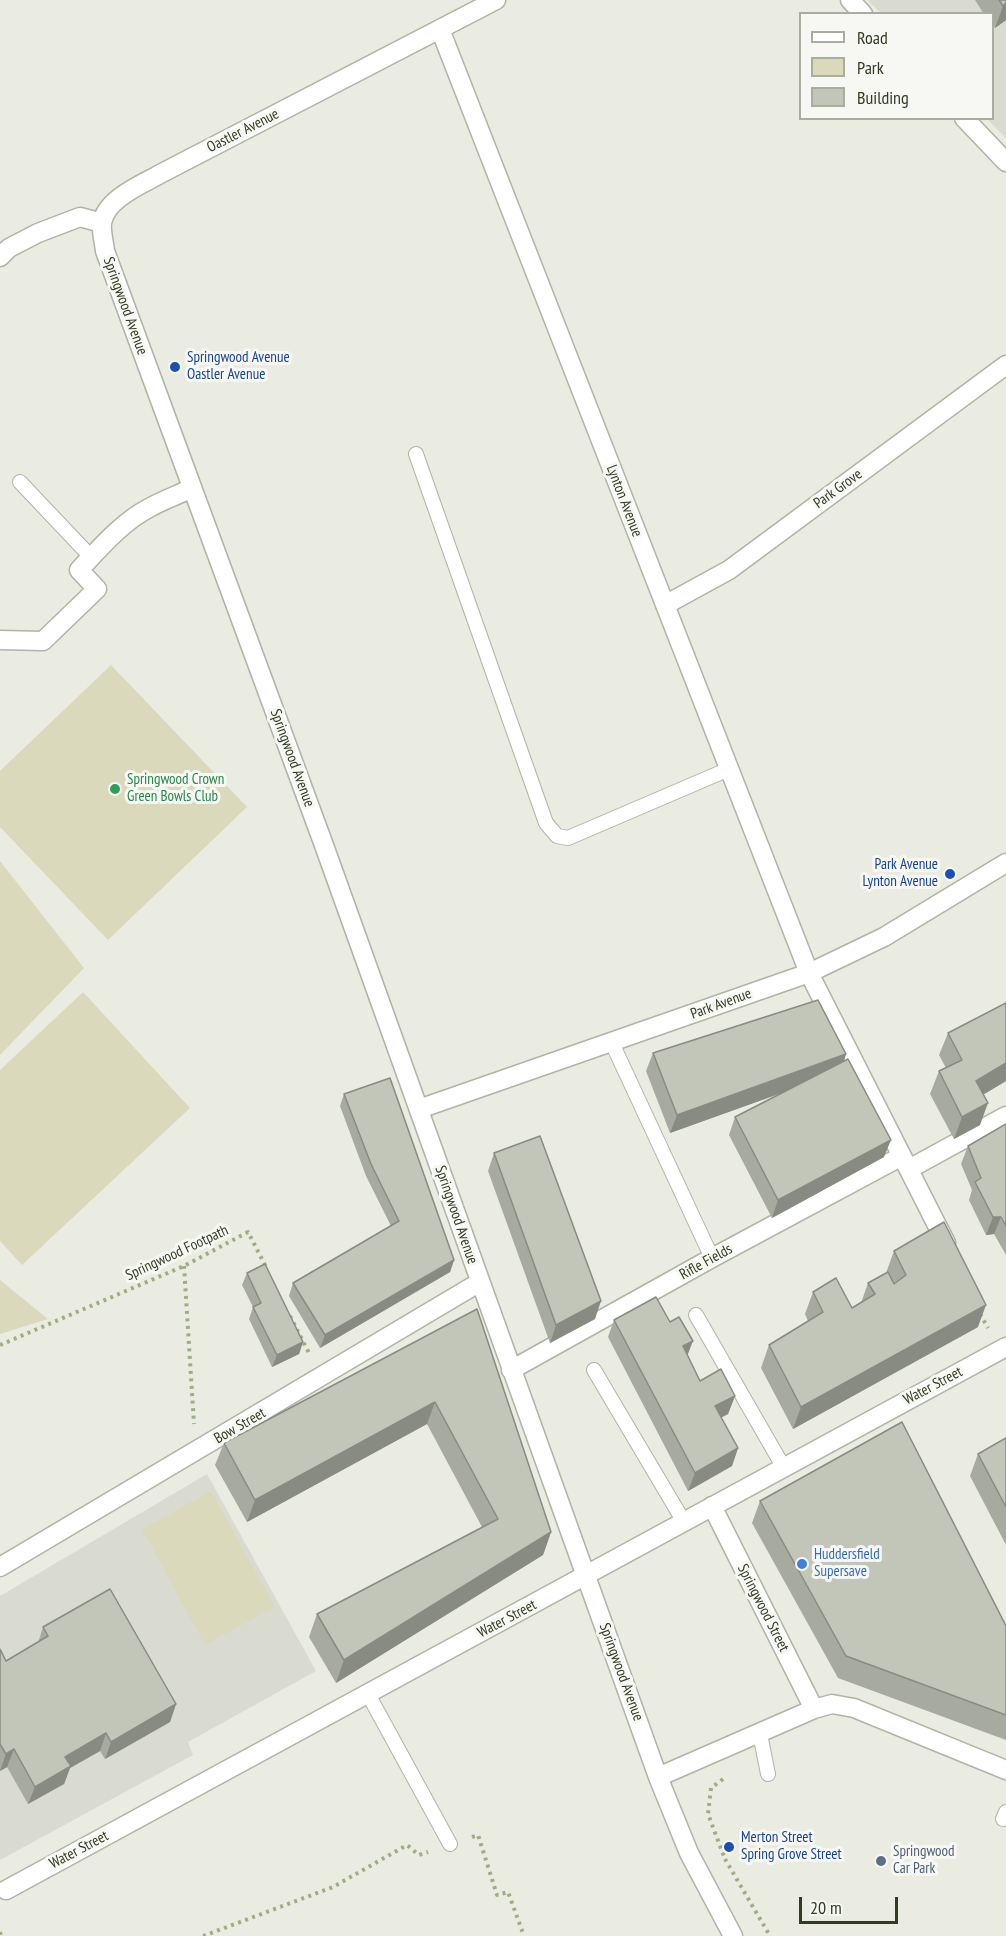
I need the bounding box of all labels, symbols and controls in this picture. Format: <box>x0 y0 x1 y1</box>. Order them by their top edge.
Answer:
legend <box>799 12 994 120</box>
text: Road <box>857 26 888 49</box>
text: Park <box>857 56 884 79</box>
text: Building <box>857 86 909 109</box>
street label: Oastler Avenue <box>204 105 282 157</box>
street label: Springwood Avenue <box>99 255 151 357</box>
place label: Springwood Avenue Oastler Avenue <box>187 349 290 384</box>
marker: Springwood Avenue Oastler Avenue <box>168 360 182 374</box>
street label: Lynton Avenue <box>602 463 646 539</box>
street label: Park Grove <box>810 465 866 513</box>
street label: Springwood Avenue <box>266 707 318 809</box>
place label: Springwood Crown Green Bowls Club <box>127 771 224 806</box>
marker: Springwood Crown Green Bowls Club <box>108 782 122 796</box>
place label: Park Avenue Lynton Avenue <box>863 856 938 891</box>
marker: Park Avenue Lynton Avenue <box>943 867 957 881</box>
street label: Park Avenue <box>688 985 754 1023</box>
street label: Springwood Avenue <box>431 1164 481 1266</box>
street label: Springwood Footpath <box>123 1221 231 1285</box>
street label: Rifle Fields <box>676 1240 736 1284</box>
street label: Water Street <box>900 1363 966 1409</box>
street label: Bow Street <box>211 1404 269 1448</box>
place label: Huddersfield Supersave <box>814 1546 880 1581</box>
marker: Huddersfield Supersave <box>795 1557 809 1571</box>
street label: Springwood Street <box>733 1561 793 1655</box>
street label: Water Street <box>474 1596 540 1642</box>
street label: Springwood Avenue <box>595 1621 647 1723</box>
street label: Water Street <box>46 1827 112 1873</box>
place label: Merton Street Spring Grove Street <box>741 1829 842 1864</box>
marker: Merton Street Spring Grove Street <box>722 1840 736 1854</box>
place label: Springwood Car Park <box>893 1843 955 1878</box>
marker: Springwood Car Park <box>874 1854 888 1868</box>
scale bar <box>802 1885 901 1923</box>
text: 20 m <box>810 1896 842 1919</box>

